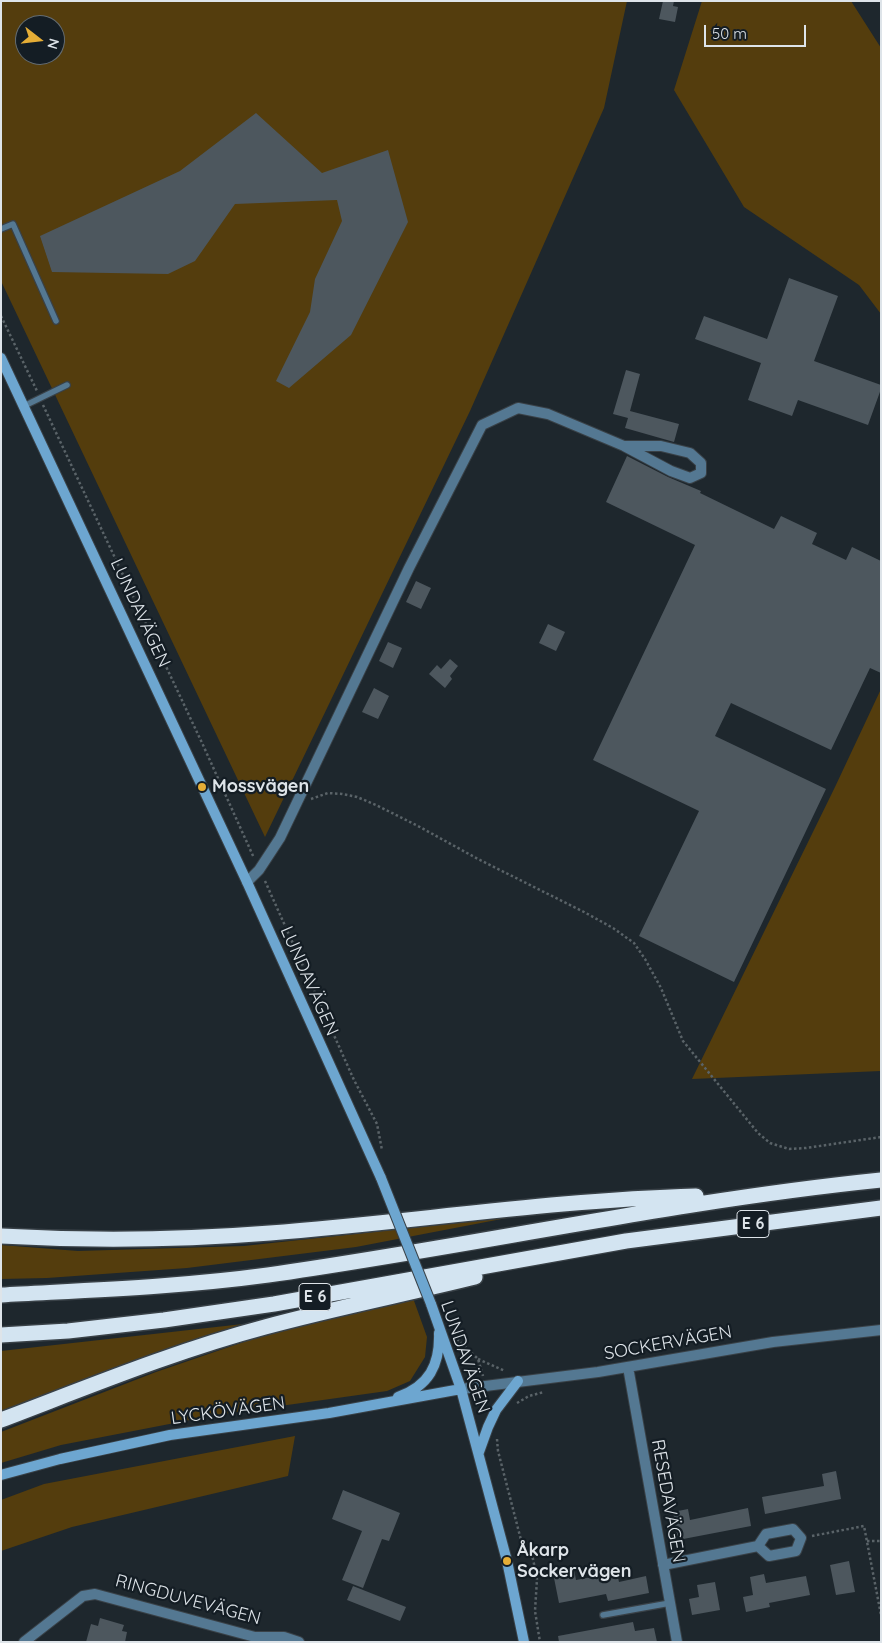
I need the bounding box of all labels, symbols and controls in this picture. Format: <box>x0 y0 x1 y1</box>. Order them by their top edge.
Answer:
north arrow <box>15 15 65 65</box>
scale bar <box>707 15 810 47</box>
text: 50 m <box>712 24 747 43</box>
text: N <box>43 36 64 51</box>
street label: LUNDAVÄGEN <box>105 555 175 671</box>
place label: Mossvägen <box>212 776 309 798</box>
marker: Mossvägen <box>196 781 208 793</box>
street label: LUNDAVÄGEN <box>275 923 343 1039</box>
road number: E 6 <box>737 1210 769 1238</box>
road number: E 6 <box>299 1284 331 1310</box>
street label: LUNDAVÄGEN <box>436 1298 494 1416</box>
street label: SOCKERVÄGEN <box>602 1321 734 1365</box>
street label: LYCKÖVÄGEN <box>169 1392 287 1430</box>
street label: RESEDAVÄGEN <box>647 1438 689 1564</box>
place label: Åkarp Sockervägen <box>517 1540 631 1582</box>
marker: Åkarp Sockervägen <box>501 1555 513 1567</box>
street label: RINGDUVEVÄGEN <box>113 1570 263 1630</box>

